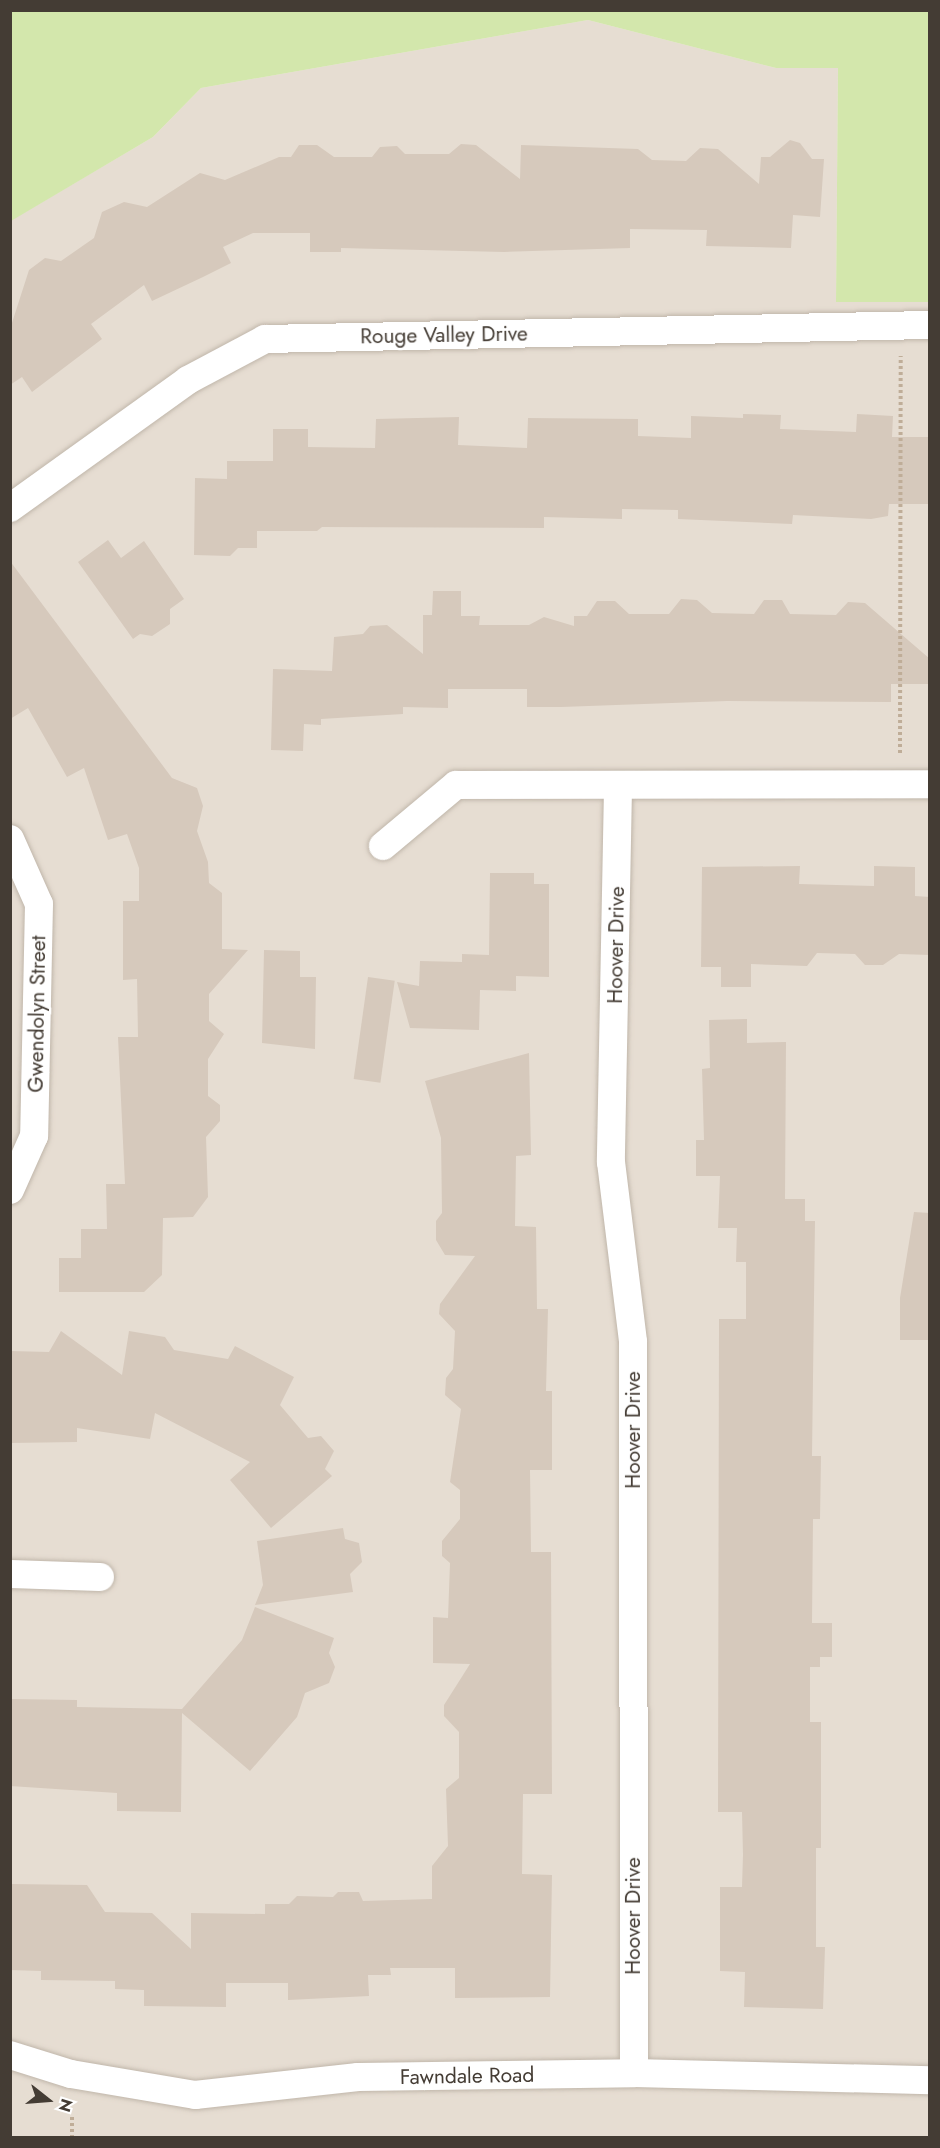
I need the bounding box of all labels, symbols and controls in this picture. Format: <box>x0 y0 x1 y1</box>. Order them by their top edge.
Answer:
street label: Rouge Valley Drive <box>360 321 528 349</box>
street label: Hoover Drive <box>602 886 630 1004</box>
street label: Gwendolyn Street <box>23 935 51 1093</box>
street label: Hoover Drive <box>620 1371 646 1489</box>
street label: Hoover Drive <box>620 1857 646 1975</box>
street label: Fawndale Road <box>400 2062 534 2090</box>
north arrow <box>18 2070 78 2130</box>
text: N <box>53 2096 79 2115</box>

